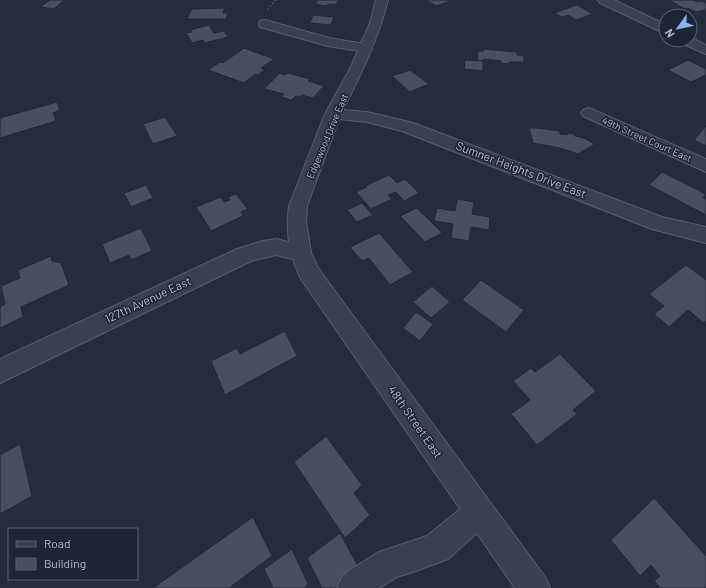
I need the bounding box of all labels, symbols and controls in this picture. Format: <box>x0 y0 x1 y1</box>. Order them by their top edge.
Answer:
north arrow <box>658 8 698 48</box>
text: N <box>662 27 677 40</box>
street label: Edgewood Drive East <box>304 91 351 180</box>
street label: 49th Street Court East <box>600 114 694 164</box>
street label: Sumner Heights Drive East <box>454 138 588 200</box>
street label: 127th Avenue East <box>102 273 193 325</box>
street label: 48th Street East <box>386 383 446 460</box>
legend <box>8 528 138 580</box>
text: Road <box>44 536 71 550</box>
text: Building <box>44 556 86 570</box>

